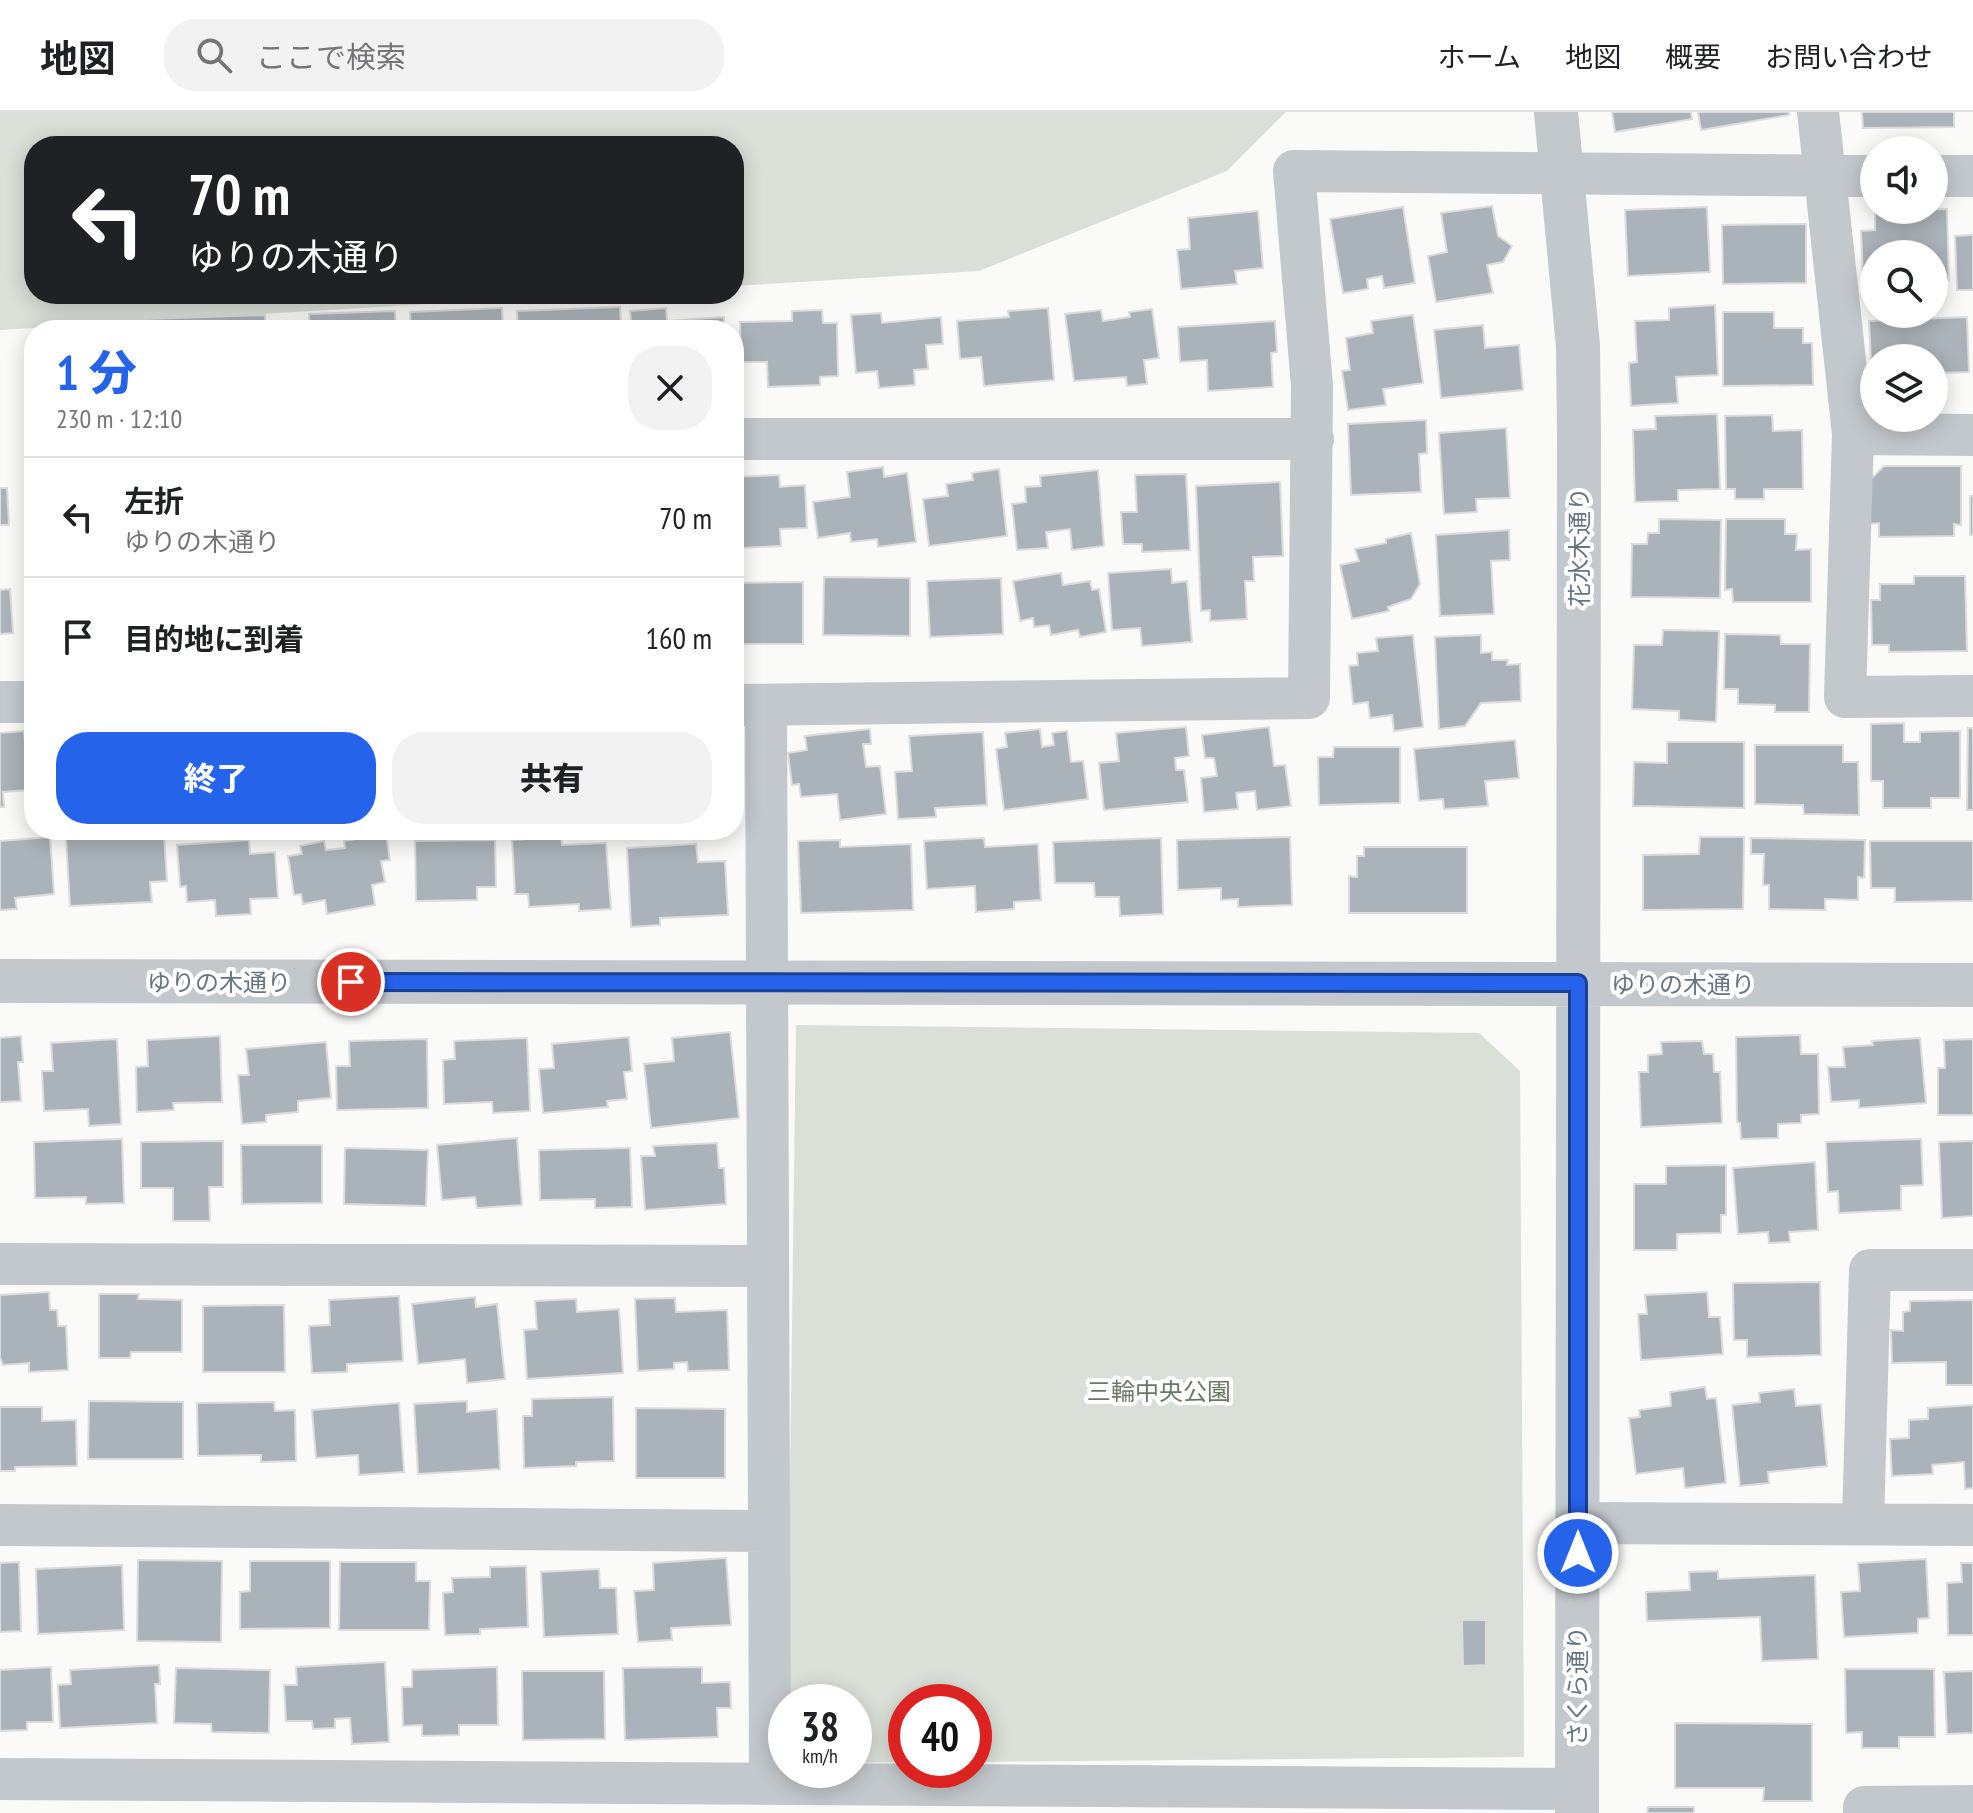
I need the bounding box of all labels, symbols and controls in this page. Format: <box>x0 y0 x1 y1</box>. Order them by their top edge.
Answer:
search box <box>164 19 724 91</box>
text: 地図 <box>40 33 116 82</box>
icon: search <box>192 33 236 77</box>
text: ここで検索 <box>256 37 406 76</box>
text: ホーム <box>1438 38 1521 75</box>
text: 地図 <box>1565 38 1621 75</box>
text: 概要 <box>1665 38 1721 75</box>
text: お問い合わせ <box>1765 38 1933 75</box>
map controls <box>1860 136 1948 432</box>
button: sound <box>1860 136 1948 224</box>
text: 70 m <box>188 158 290 230</box>
icon: left <box>56 168 160 272</box>
text: ゆりの木通り <box>188 233 404 280</box>
button: search <box>1860 240 1948 328</box>
text: 1 分 <box>56 341 137 403</box>
button: layers <box>1860 344 1948 432</box>
button: close <box>628 346 712 430</box>
text: 230 m · 12:10 <box>56 402 182 435</box>
text: 左折 <box>124 481 184 520</box>
street label: 花水木通り <box>1564 487 1595 607</box>
icon: left <box>56 495 100 539</box>
text: 70 m <box>659 498 712 537</box>
text: ゆりの木通り <box>124 525 280 558</box>
icon: arrive <box>56 615 100 659</box>
text: 160 m <box>646 618 712 657</box>
text: 目的地に到着 <box>124 619 304 658</box>
button: 終了 <box>56 732 376 824</box>
button: 共有 <box>392 732 712 824</box>
pin <box>317 948 385 1016</box>
icon: arrive <box>329 960 373 1004</box>
street label: ゆりの木通り <box>147 967 291 998</box>
street label: ゆりの木通り <box>1611 969 1755 1000</box>
park label: 三輪中央公園 <box>1087 1376 1231 1407</box>
position arrow <box>1536 1511 1620 1595</box>
street label: さくら通り <box>1562 1626 1593 1746</box>
speed limit sign: 40 <box>888 1684 992 1788</box>
text: 38 <box>801 1700 839 1752</box>
text: km/h <box>802 1743 838 1769</box>

